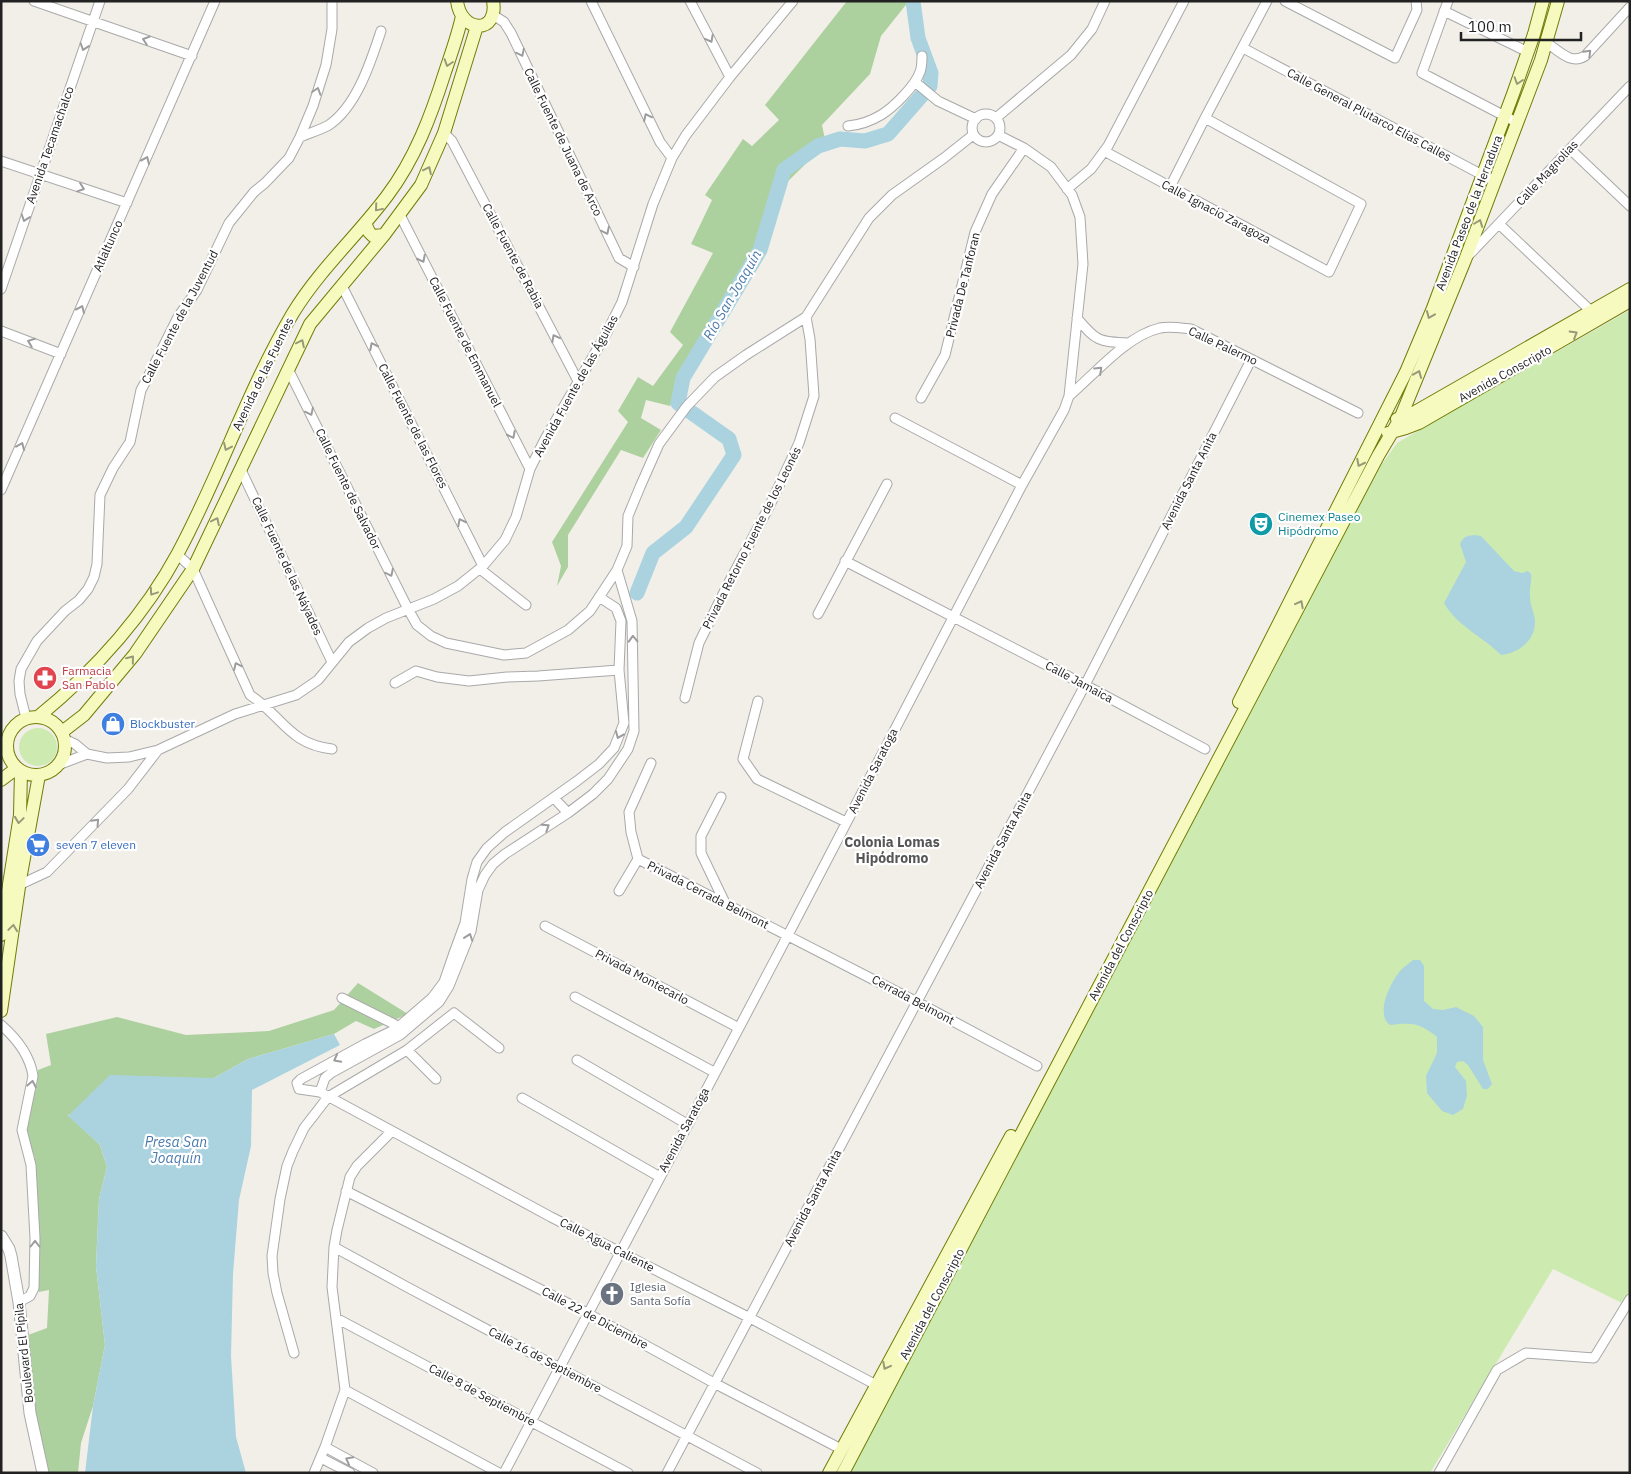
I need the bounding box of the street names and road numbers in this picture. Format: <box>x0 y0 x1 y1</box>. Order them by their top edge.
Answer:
street label: Calle Fuente de Juana de Arco <box>521 65 606 218</box>
street label: Calle General Plutarco Elías Calles <box>1285 65 1454 164</box>
street label: Avenida Tecamachalco <box>22 84 77 205</box>
street label: Avenida Paseo de la Herradura <box>1432 133 1505 293</box>
street label: Calle Magnolias <box>1512 137 1581 209</box>
street label: Calle Ignacio Zaragoza <box>1159 176 1274 247</box>
street label: Calle Fuente de Rabia <box>479 201 548 311</box>
street label: Atlaltunco <box>89 217 126 274</box>
street label: Privada De Tanforan <box>942 231 983 339</box>
street label: Calle Fuente de la Juventud <box>138 247 221 386</box>
street label: Calle Fuente de Emmanuel <box>426 274 505 409</box>
street label: Avenida Fuente de las Águilas <box>530 312 621 459</box>
street label: Avenida de las Fuentes <box>229 315 296 433</box>
street label: Calle Palermo <box>1186 323 1261 368</box>
street label: Avenida Conscripto <box>1456 342 1554 405</box>
street label: Calle Fuente de las Flores <box>375 361 452 491</box>
street label: Calle Fuente de Salvador <box>313 426 385 552</box>
street label: Avenida Santa Anita <box>1157 429 1220 532</box>
street label: Privada Retorno Fuente de los Leonés <box>699 444 804 631</box>
street label: Calle Fuente de las Náyades <box>249 494 326 638</box>
street label: Calle Jamaica <box>1043 657 1116 706</box>
street label: Avenida Saratoga <box>845 725 901 816</box>
street label: Avenida Santa Anita <box>971 788 1035 891</box>
street label: Privada Cerrada Belmont <box>645 857 771 932</box>
street label: Avenida del Conscripto <box>1085 886 1156 1003</box>
street label: Privada Montecarlo <box>593 946 692 1008</box>
street label: Cerrada Belmont <box>869 971 957 1028</box>
street label: Avenida Saratoga <box>655 1084 712 1175</box>
street label: Avenida Santa Anita <box>781 1146 845 1249</box>
street label: Calle Agua Caliente <box>557 1214 657 1275</box>
street label: Avenida del Conscripto <box>896 1245 967 1362</box>
street label: Calle 22 de Diciembre <box>539 1283 651 1352</box>
street label: Boulevard El Pípila <box>11 1302 36 1404</box>
street label: Calle 16 de Septiembre <box>486 1323 605 1396</box>
street label: Calle 8 de Septiembre <box>426 1360 539 1429</box>

